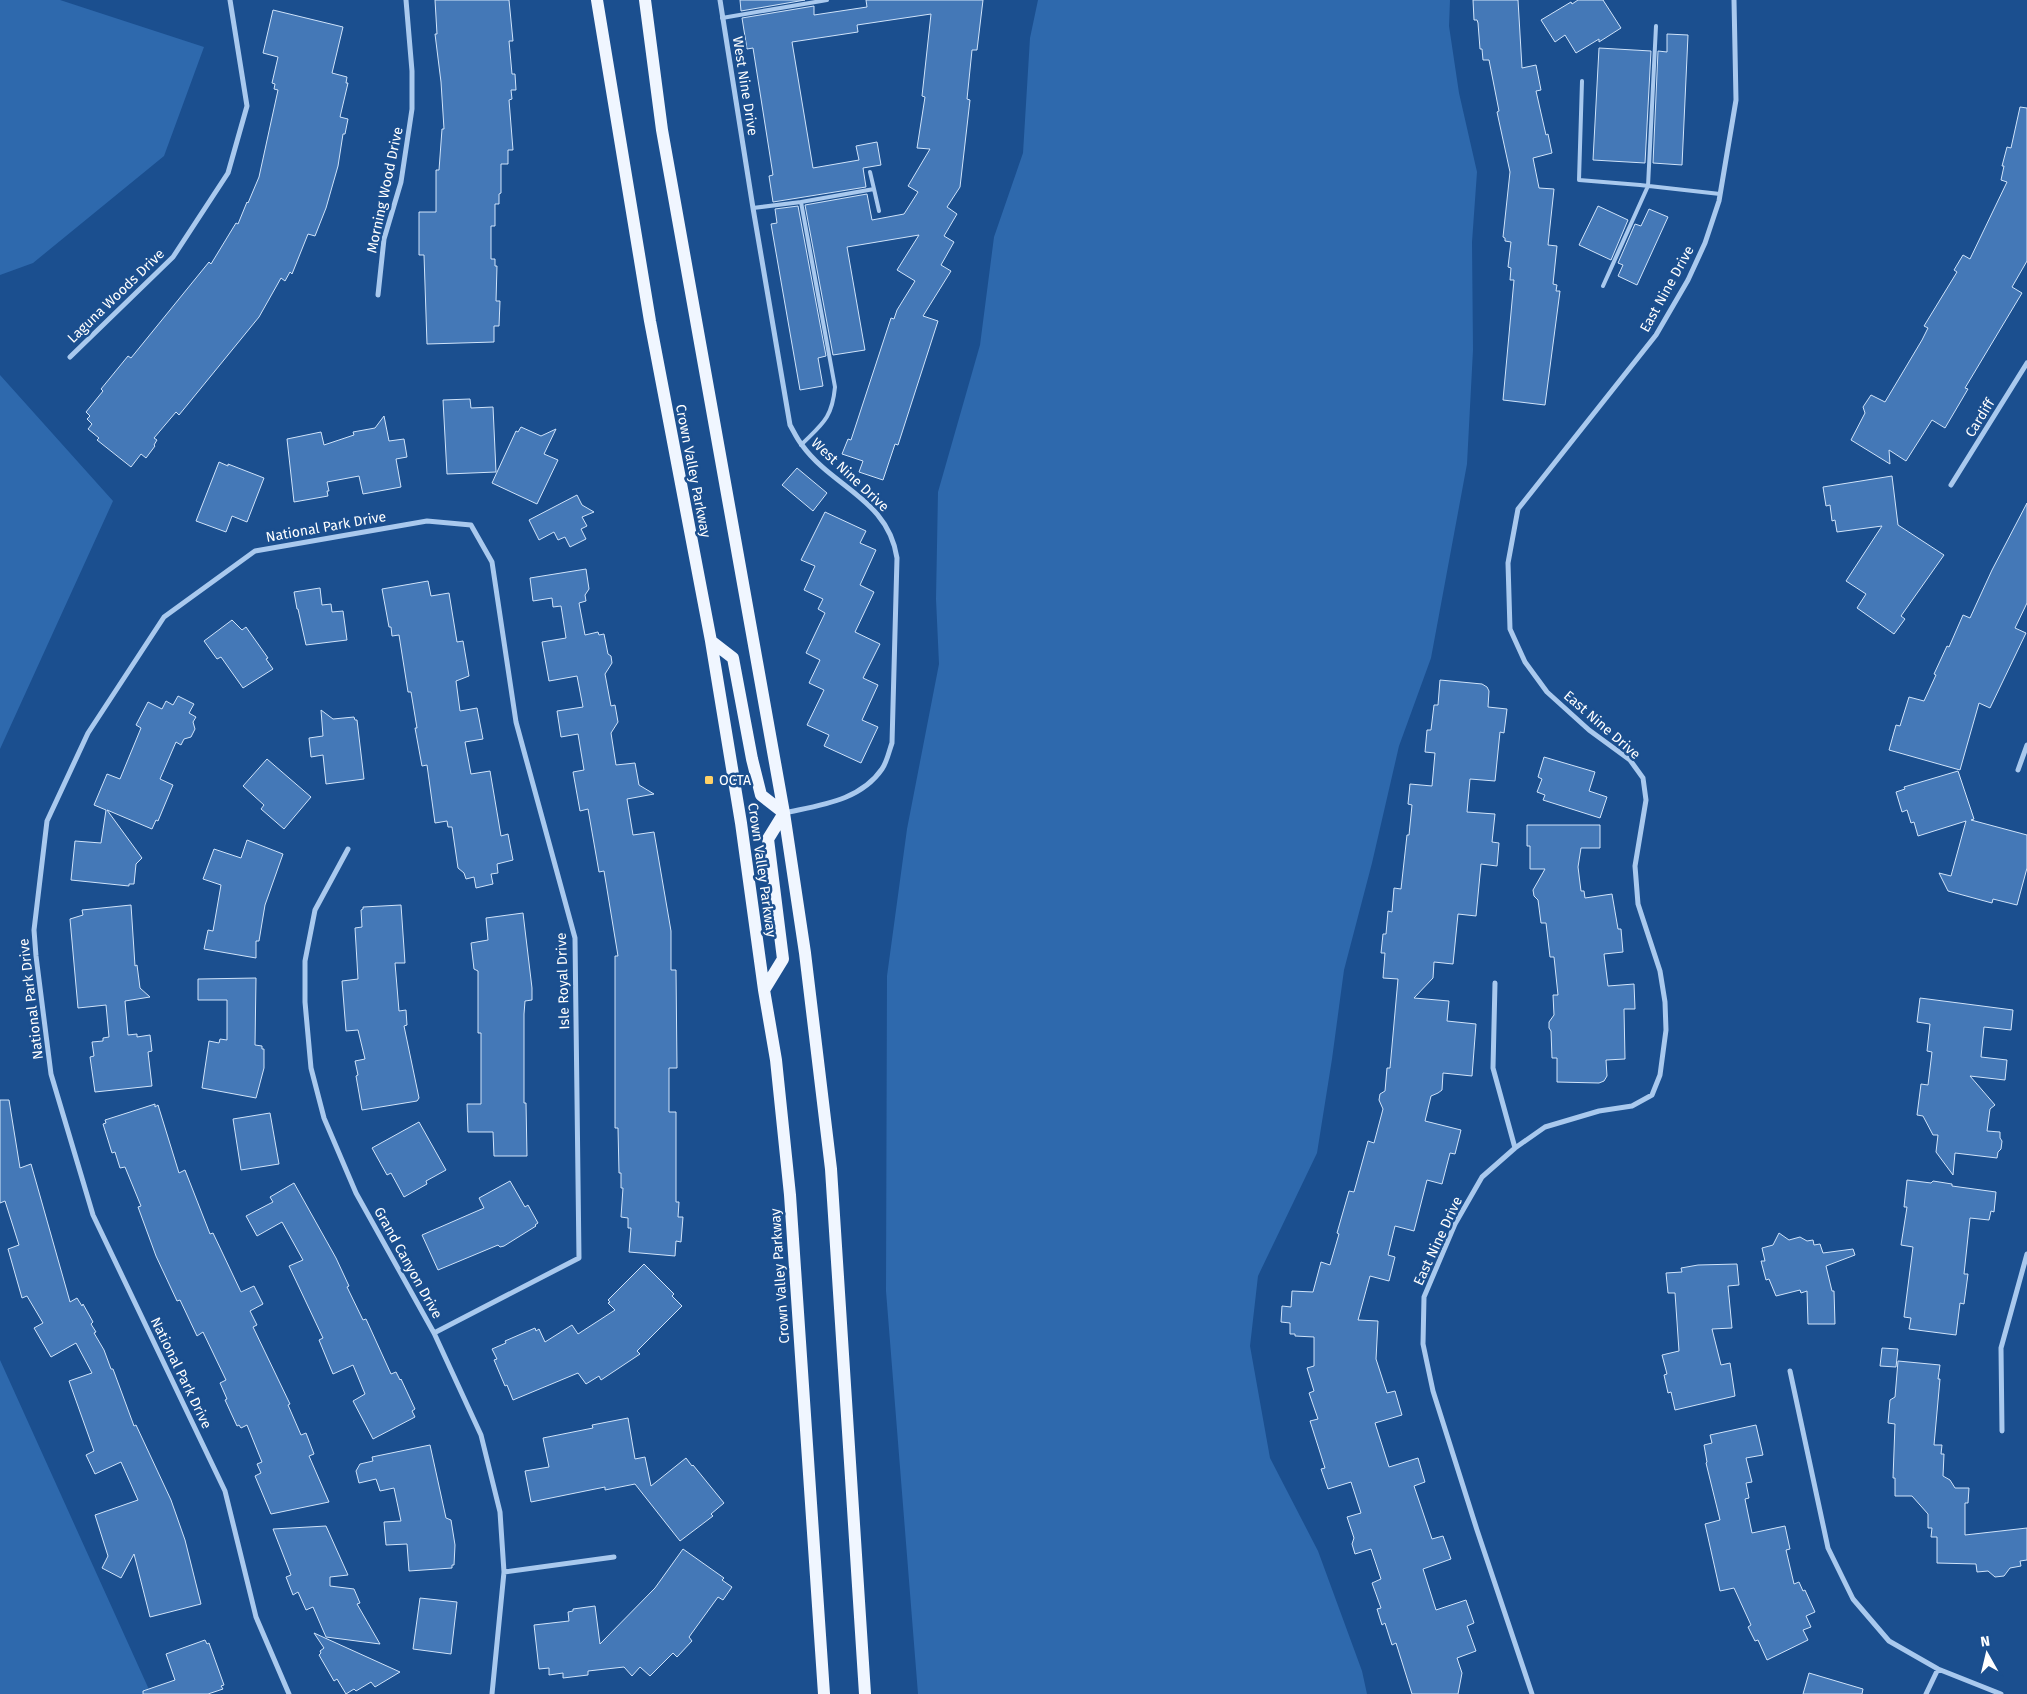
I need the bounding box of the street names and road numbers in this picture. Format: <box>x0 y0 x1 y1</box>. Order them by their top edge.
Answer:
street label: West Nine Drive <box>729 35 761 137</box>
street label: Morning Wood Drive <box>363 125 407 255</box>
street label: East Nine Drive <box>1636 243 1698 335</box>
street label: Laguna Woods Drive <box>64 245 168 347</box>
street label: Cardiff <box>1962 395 1999 440</box>
street label: Crown Valley Parkway <box>672 403 714 539</box>
street label: West Nine Drive <box>808 435 892 515</box>
street label: National Park Drive <box>264 508 388 546</box>
street label: East Nine Drive <box>1560 687 1644 763</box>
street label: Crown Valley Parkway <box>744 802 780 938</box>
street label: Isle Royal Drive <box>553 932 573 1030</box>
street label: National Park Drive <box>15 937 47 1061</box>
street label: East Nine Drive <box>1410 1194 1466 1288</box>
street label: Grand Canyon Drive <box>370 1204 446 1322</box>
street label: Crown Valley Parkway <box>767 1208 793 1344</box>
street label: National Park Drive <box>147 1314 215 1432</box>

